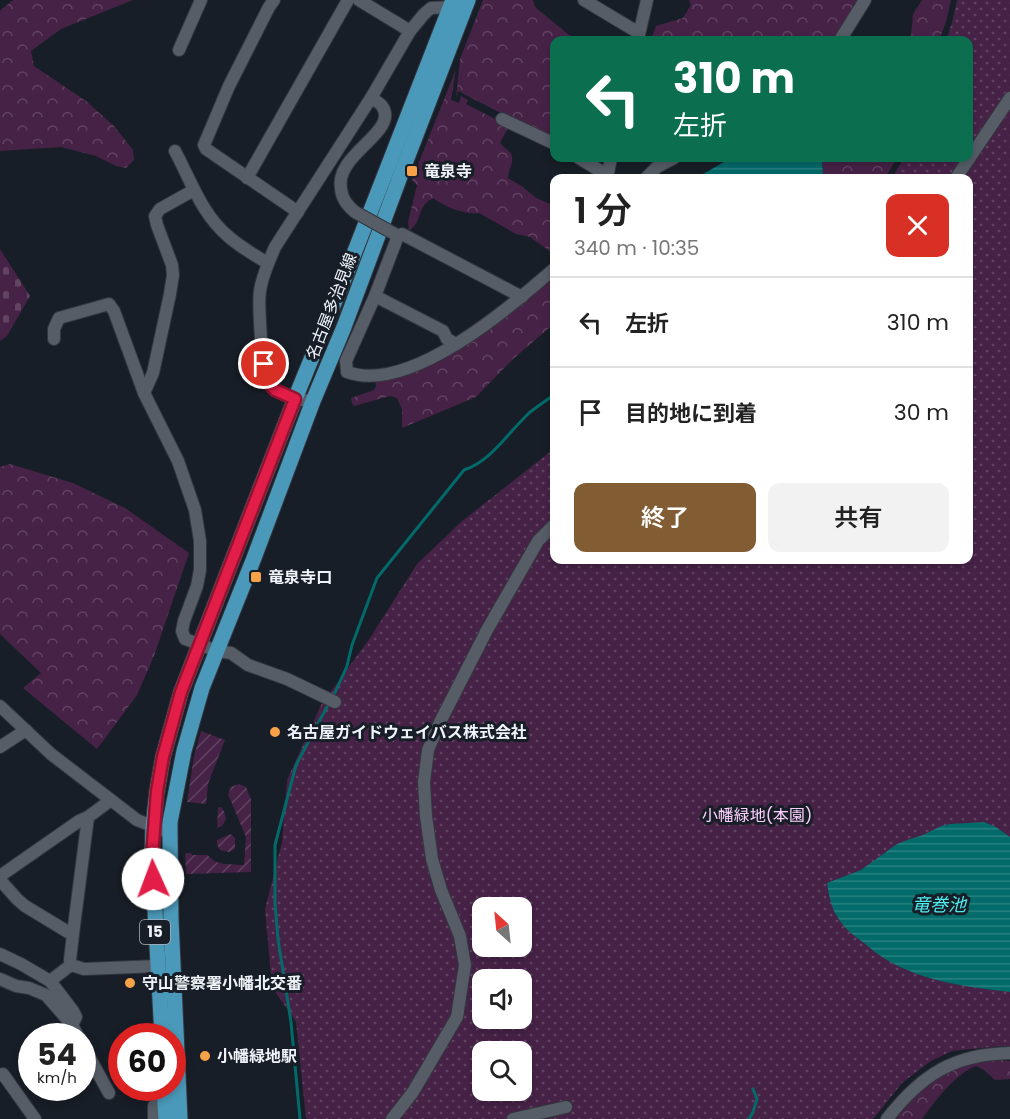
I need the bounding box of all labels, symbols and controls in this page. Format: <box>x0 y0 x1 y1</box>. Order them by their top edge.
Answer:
text: 310 m <box>673 49 795 108</box>
icon: left <box>574 60 652 138</box>
text: 左折 <box>673 107 727 144</box>
place label: 竜泉寺 <box>424 160 472 183</box>
marker: 竜泉寺 <box>405 164 419 178</box>
text: 1 分 <box>574 185 632 236</box>
button: close <box>886 194 949 257</box>
text: 340 m · 10:35 <box>574 234 699 262</box>
street label: 名古屋多治見線 <box>301 250 362 363</box>
icon: left <box>574 306 607 339</box>
text: 310 m <box>887 307 949 338</box>
text: 左折 <box>625 308 669 339</box>
pin <box>238 338 289 389</box>
icon: arrive <box>247 347 280 380</box>
icon: arrive <box>574 396 607 429</box>
text: 30 m <box>894 397 949 428</box>
text: 目的地に到着 <box>625 398 757 429</box>
button: 終了 <box>574 483 756 552</box>
button: 共有 <box>768 483 949 552</box>
place label: 竜泉寺口 <box>268 566 332 589</box>
marker: 竜泉寺口 <box>249 570 263 584</box>
place label: 名古屋ガイドウェイバス株式会社 <box>287 721 527 744</box>
marker: 名古屋ガイドウェイバス株式会社 <box>268 725 282 739</box>
park label: 小幡緑地(本園) <box>702 804 812 827</box>
position arrow <box>121 847 185 911</box>
water label: 竜巻池 <box>912 892 968 917</box>
north arrow <box>472 897 532 957</box>
map controls <box>472 897 532 1101</box>
road number: 15 <box>140 920 170 944</box>
button: sound <box>472 969 532 1029</box>
place label: 守山警察署小幡北交番 <box>142 972 302 995</box>
marker: 守山警察署小幡北交番 <box>123 976 137 990</box>
speed limit sign: 60 <box>108 1023 186 1101</box>
text: 54 <box>37 1033 77 1076</box>
button: search <box>472 1041 532 1101</box>
place label: 小幡緑地駅 <box>217 1045 297 1068</box>
marker: 小幡緑地駅 <box>198 1049 212 1063</box>
text: km/h <box>37 1067 77 1088</box>

